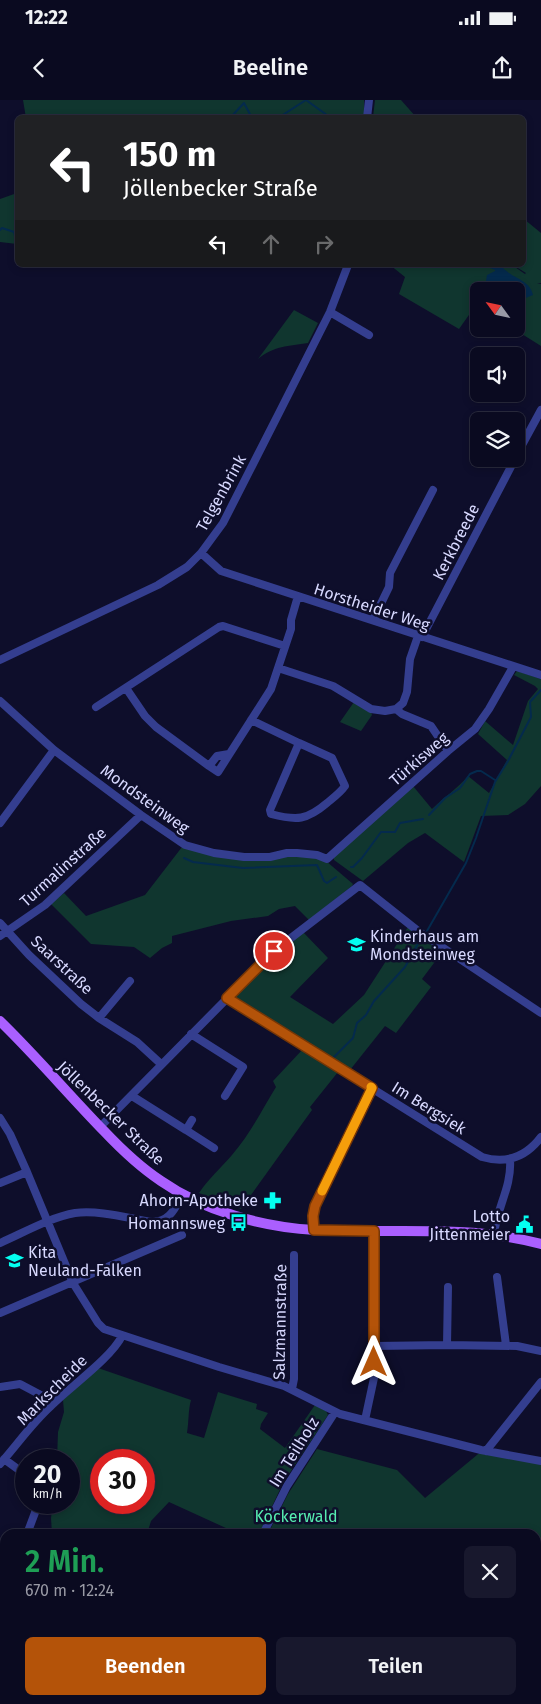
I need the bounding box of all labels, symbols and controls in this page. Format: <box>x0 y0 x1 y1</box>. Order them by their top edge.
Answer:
text: 12:22 <box>25 6 68 29</box>
icon: back <box>25 54 53 82</box>
text: Beeline <box>233 54 308 81</box>
icon: share <box>488 54 516 82</box>
text: 150 m <box>123 133 216 175</box>
icon: left <box>40 135 105 200</box>
text: Jöllenbecker Straße <box>123 175 318 202</box>
icon: left <box>204 230 232 258</box>
icon: ahead <box>257 230 285 258</box>
icon: right <box>310 230 338 258</box>
north arrow <box>470 282 525 338</box>
map controls <box>470 282 525 467</box>
button: sound <box>470 347 525 402</box>
button: layers <box>470 412 525 467</box>
street label: Telgenbrink <box>192 451 250 535</box>
street label: Kerkbreede <box>429 501 483 583</box>
street label: Horstheider Weg <box>312 579 433 635</box>
street label: Türkisweg <box>386 728 453 790</box>
street label: Mondsteinweg <box>97 760 194 838</box>
street label: Turmalinstraße <box>16 823 110 911</box>
place label: Kinderhaus am Mondsteinweg <box>370 927 479 964</box>
pin <box>253 930 295 972</box>
street label: Saarstraße <box>27 932 97 998</box>
school or university icon: Kinderhaus am Mondsteinweg <box>346 935 366 955</box>
icon: arrive <box>260 937 288 965</box>
street label: Jöllenbecker Straße <box>53 1057 169 1169</box>
street label: Im Bergsiek <box>388 1078 470 1139</box>
pharmacy icon: Ahorn-Apotheke <box>262 1190 282 1210</box>
place label: Ahorn-Apotheke <box>140 1191 258 1210</box>
place label: Lotto Jittenmeier <box>429 1207 511 1244</box>
bus stop icon: Homannsweg <box>229 1213 249 1233</box>
place label: Homannsweg <box>128 1214 226 1233</box>
public building icon: Lotto Jittenmeier <box>514 1215 534 1235</box>
place label: Kita Neuland-Falken <box>28 1243 142 1280</box>
school or university icon: Kita Neuland-Falken <box>4 1251 24 1271</box>
street label: Salzmannstraße <box>269 1264 291 1380</box>
position arrow <box>347 1335 399 1387</box>
street label: Markscheide <box>13 1351 91 1429</box>
street label: Im Teilholz <box>265 1414 323 1490</box>
speed limit sign: 30 <box>90 1449 155 1514</box>
text: 20 <box>34 1460 61 1490</box>
text: km/h <box>33 1487 62 1501</box>
park label: Köckerwald <box>254 1507 338 1526</box>
text: 2 Min. <box>25 1544 104 1580</box>
button: close <box>464 1546 516 1598</box>
text: 670 m · 12:24 <box>25 1581 114 1600</box>
button: Beenden <box>25 1637 266 1695</box>
button: Teilen <box>276 1637 516 1695</box>

